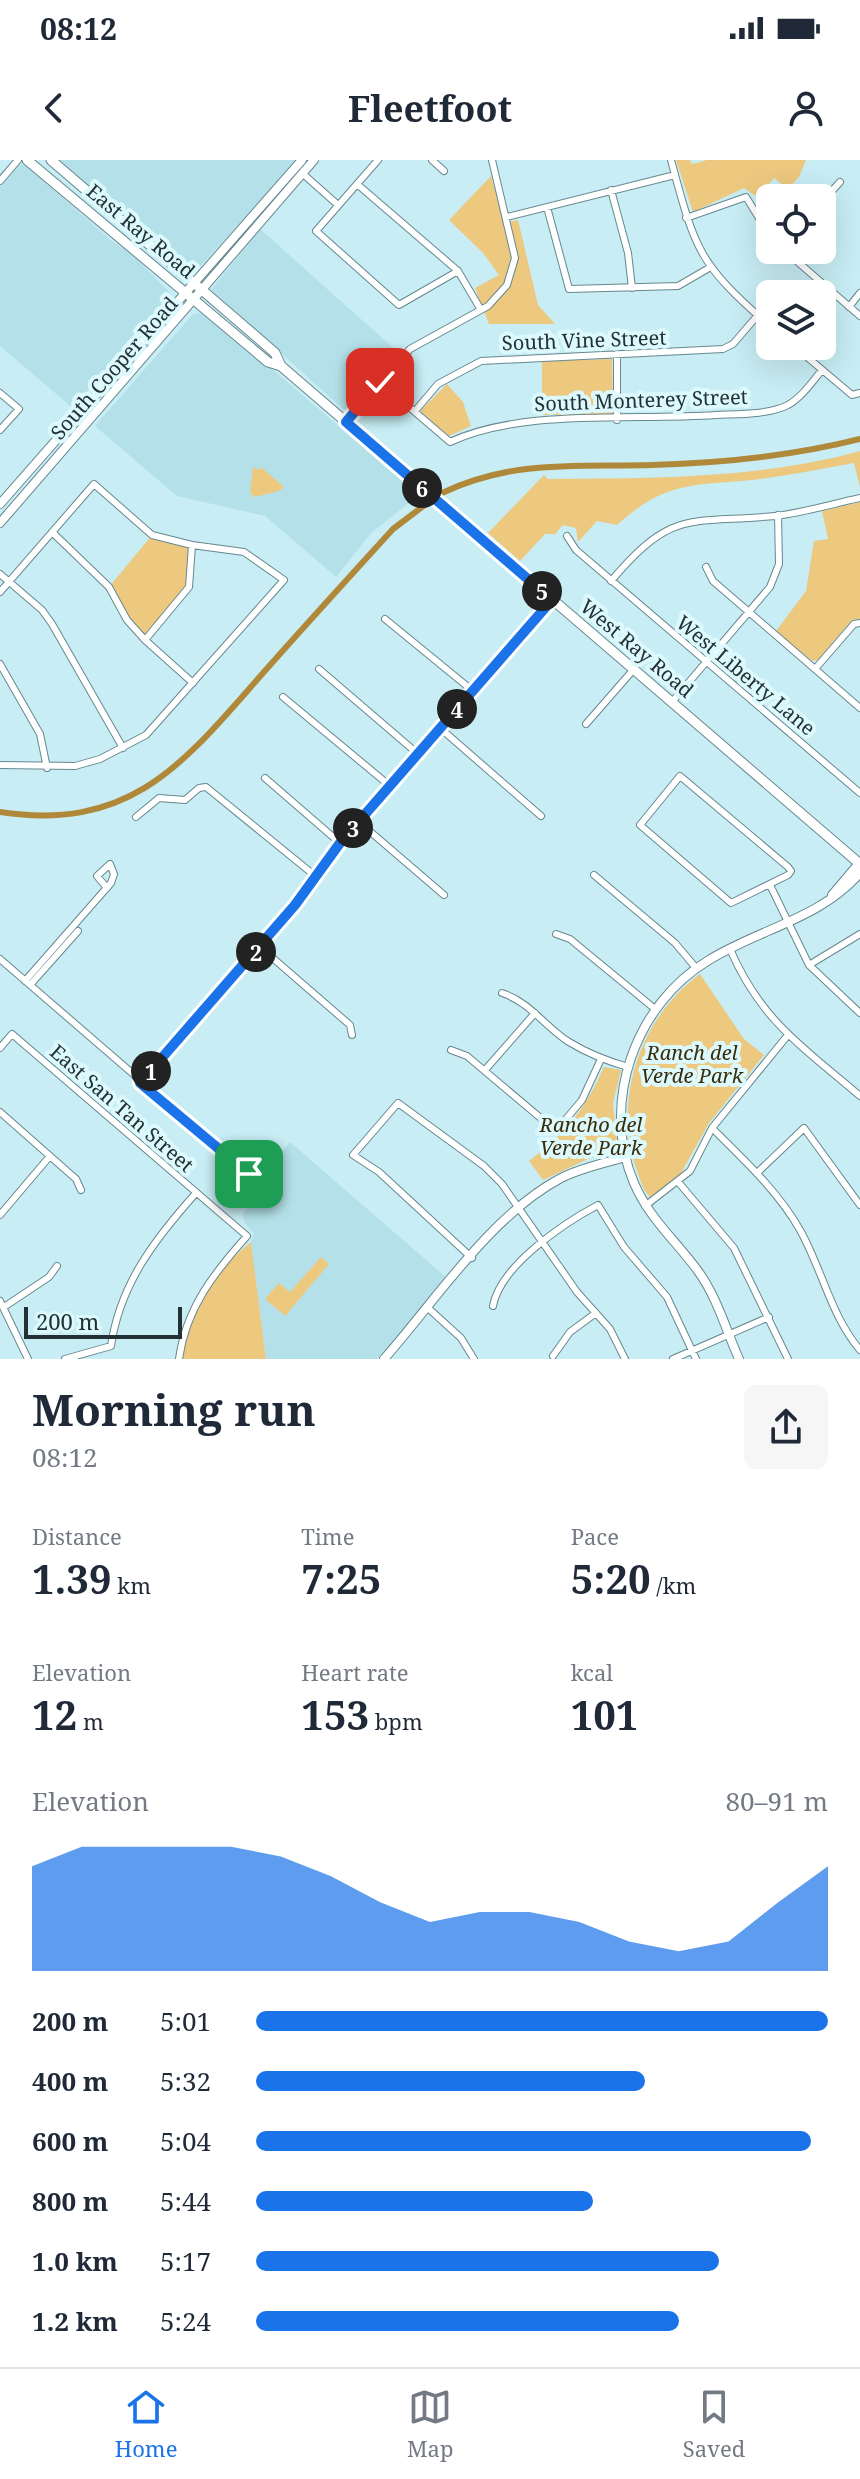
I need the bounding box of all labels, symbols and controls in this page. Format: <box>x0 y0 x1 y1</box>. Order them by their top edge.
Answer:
text: 08:12 <box>40 8 117 49</box>
text: Fleetfoot <box>348 84 512 133</box>
icon: back <box>32 86 76 130</box>
icon: person <box>784 86 828 130</box>
street label: East Ray Road <box>81 178 201 284</box>
map controls <box>756 184 836 360</box>
button: locate <box>756 184 836 264</box>
button: layers <box>756 280 836 360</box>
street label: South Cooper Road <box>44 291 184 445</box>
street label: South Vine Street <box>501 324 667 356</box>
pin <box>346 348 414 416</box>
icon: check <box>358 360 402 404</box>
street label: South Monterey Street <box>534 383 748 417</box>
pin: 6 <box>402 468 442 508</box>
text: 6 <box>416 473 428 503</box>
pin: 5 <box>522 571 562 611</box>
text: 5 <box>536 576 548 606</box>
street label: West Ray Road <box>575 593 699 703</box>
street label: West Liberty Lane <box>671 609 821 741</box>
pin: 4 <box>437 689 477 729</box>
text: 4 <box>451 694 463 724</box>
pin: 3 <box>333 808 373 848</box>
text: 3 <box>347 813 359 843</box>
pin: 2 <box>236 932 276 972</box>
text: 2 <box>250 937 262 967</box>
street label: East San Tan Street <box>44 1038 200 1178</box>
park label: Ranch del Verde Park <box>641 1039 744 1089</box>
pin: 1 <box>131 1051 171 1091</box>
text: 1 <box>145 1056 157 1086</box>
park label: Rancho del Verde Park <box>539 1111 643 1161</box>
pin <box>215 1140 283 1208</box>
icon: arrive <box>227 1152 271 1196</box>
scale bar <box>24 1303 182 1339</box>
text: 200 m <box>36 1306 99 1336</box>
text: Morning run <box>32 1379 316 1439</box>
button: share <box>744 1385 828 1469</box>
text: 08:12 <box>32 1439 98 1475</box>
text: Distance <box>32 1521 122 1551</box>
text: Time <box>301 1521 354 1551</box>
text: Pace <box>571 1521 619 1551</box>
text: 1.39 <box>32 1551 112 1606</box>
text: 7:25 <box>301 1551 381 1606</box>
text: 5:20 <box>571 1551 651 1606</box>
text: km <box>112 1570 151 1600</box>
text: /km <box>651 1570 696 1600</box>
text: Elevation <box>32 1657 131 1687</box>
text: Heart rate <box>301 1657 409 1687</box>
text: kcal <box>571 1657 613 1687</box>
text: 12 <box>32 1687 77 1742</box>
text: 153 <box>301 1687 369 1742</box>
text: 101 <box>571 1687 638 1742</box>
text: m <box>77 1706 104 1736</box>
text: bpm <box>369 1706 423 1736</box>
text: Elevation <box>32 1783 149 1819</box>
text: 80–91 m <box>726 1783 828 1819</box>
text: 200 m <box>32 2003 108 2039</box>
text: 5:01 <box>160 2003 211 2039</box>
text: 400 m <box>32 2063 108 2099</box>
text: 5:32 <box>160 2063 211 2099</box>
text: 600 m <box>32 2123 108 2159</box>
text: 5:04 <box>160 2123 211 2159</box>
text: 800 m <box>32 2183 108 2219</box>
text: 5:44 <box>160 2183 211 2219</box>
text: 1.0 km <box>32 2243 118 2279</box>
text: 5:17 <box>160 2243 211 2279</box>
text: 1.2 km <box>32 2303 118 2339</box>
text: 5:24 <box>160 2303 211 2339</box>
tab: Home <box>115 2385 177 2463</box>
tab: Map <box>407 2385 453 2463</box>
tab: Saved <box>683 2385 745 2463</box>

